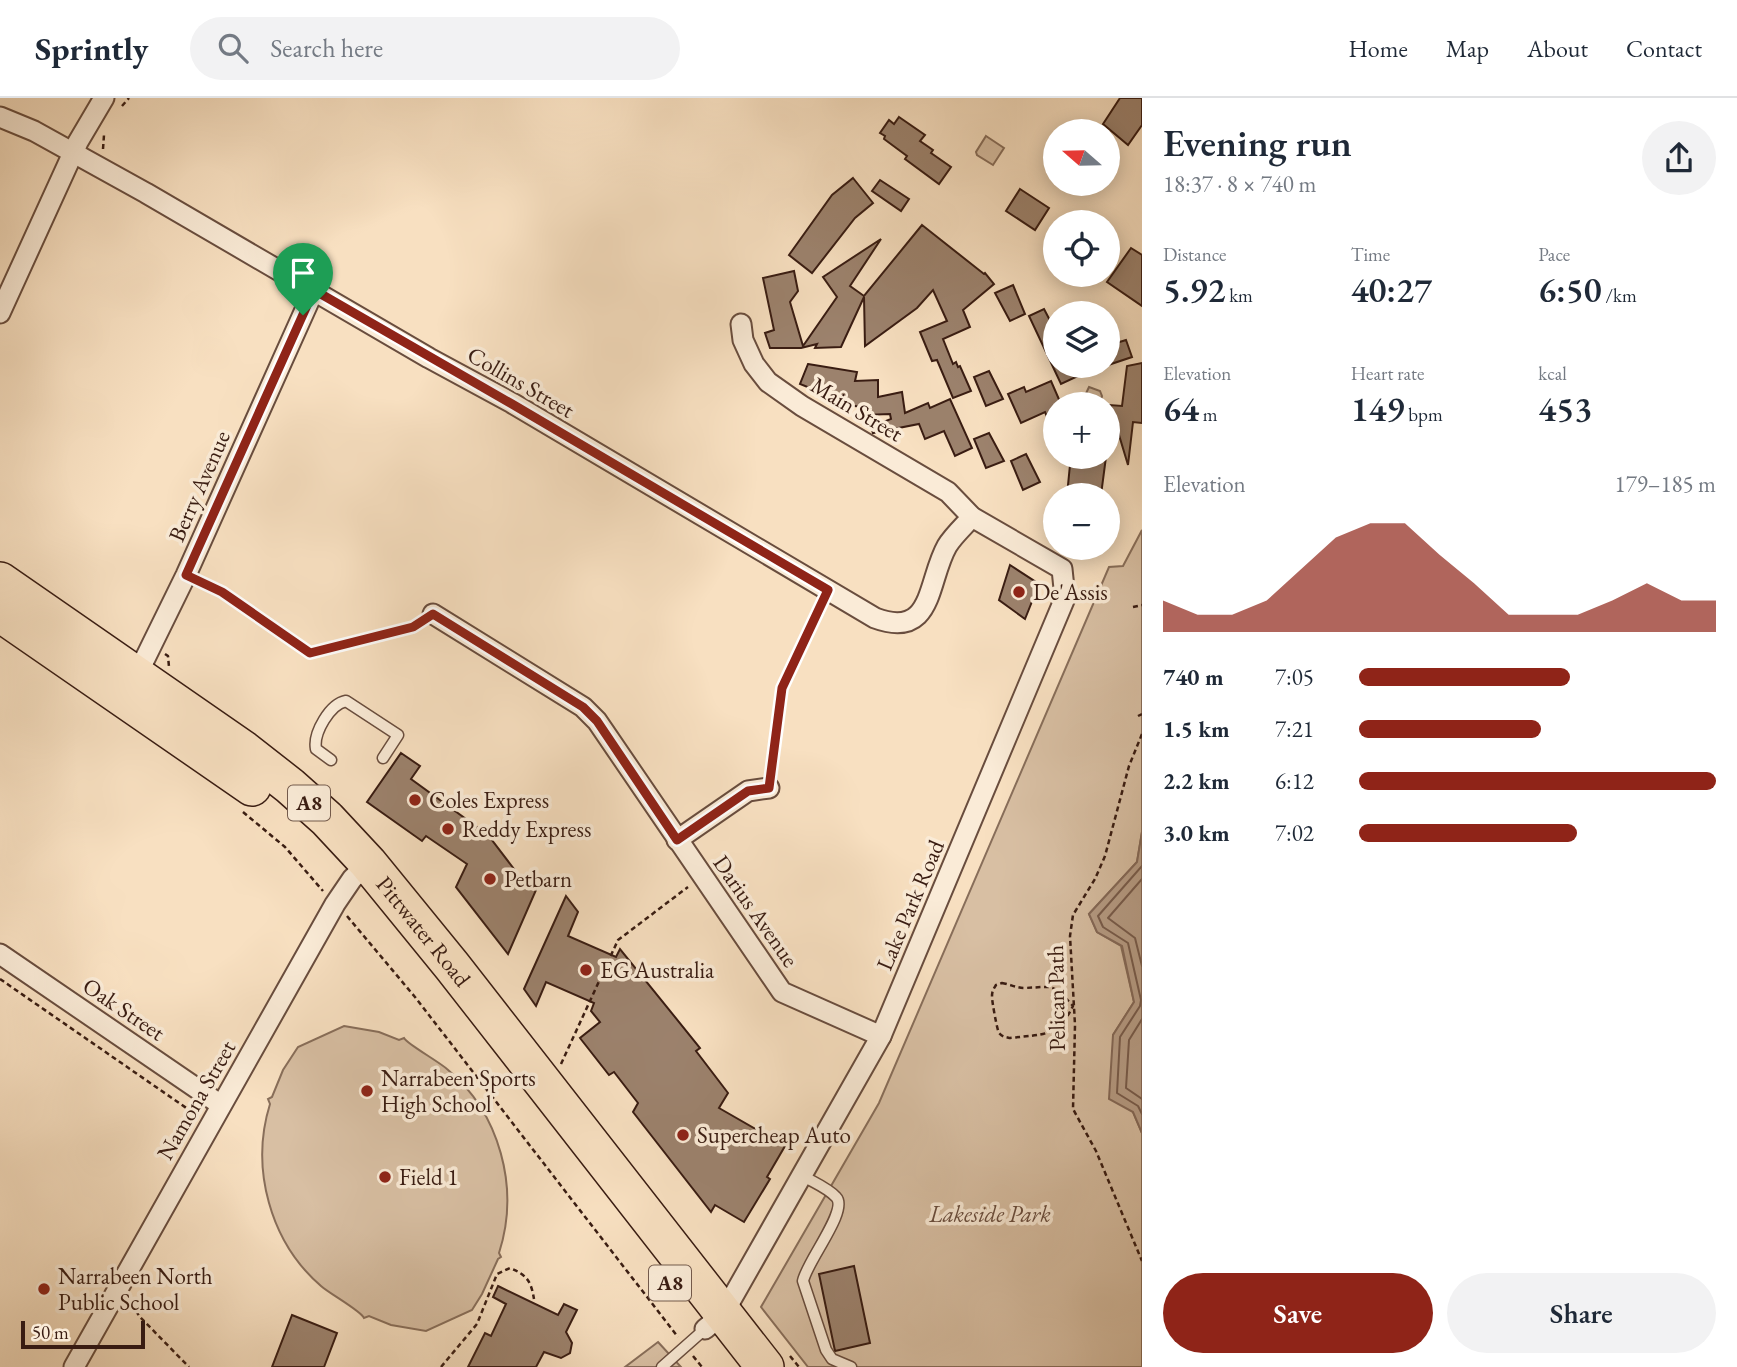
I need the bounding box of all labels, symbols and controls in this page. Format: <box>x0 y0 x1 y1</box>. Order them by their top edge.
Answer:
search box <box>190 17 680 80</box>
text: Sprintly <box>35 27 148 70</box>
icon: search <box>214 29 252 67</box>
text: Search here <box>270 31 383 65</box>
text: Home <box>1348 33 1408 64</box>
text: Map <box>1446 33 1489 64</box>
text: About <box>1527 33 1588 64</box>
text: Contact <box>1626 33 1702 64</box>
text: Evening run <box>1163 118 1352 167</box>
north arrow <box>1043 119 1120 196</box>
map controls <box>1043 119 1120 560</box>
button: share <box>1642 121 1716 195</box>
text: 18:37 · 8 × 740 m <box>1163 169 1316 199</box>
button: locate <box>1043 210 1120 287</box>
text: Distance <box>1163 242 1226 267</box>
text: Time <box>1351 242 1390 267</box>
text: Pace <box>1538 242 1570 267</box>
pin <box>273 243 333 315</box>
icon: arrive <box>284 254 322 292</box>
text: 5.92 <box>1163 267 1225 312</box>
text: 40:27 <box>1351 267 1432 312</box>
text: 6:50 <box>1538 267 1602 312</box>
text: km <box>1225 283 1253 308</box>
text: /km <box>1602 283 1637 308</box>
button: layers <box>1043 301 1120 378</box>
street label: Collins Street <box>462 339 581 425</box>
text: Elevation <box>1163 361 1231 386</box>
text: Heart rate <box>1351 361 1424 386</box>
text: kcal <box>1538 361 1567 386</box>
street label: Main Street <box>805 370 909 449</box>
text: 64 <box>1163 386 1199 431</box>
text: 149 <box>1351 386 1405 431</box>
text: 453 <box>1538 386 1592 431</box>
button: + <box>1043 392 1120 469</box>
text: m <box>1199 402 1218 427</box>
text: bpm <box>1405 402 1443 427</box>
street label: Berry Avenue <box>161 426 237 546</box>
text: Elevation <box>1163 469 1246 499</box>
text: 179–185 m <box>1615 469 1716 499</box>
button: − <box>1043 483 1120 560</box>
place label: De'Assis <box>1033 577 1108 607</box>
marker: De'Assis <box>1011 584 1027 600</box>
text: 740 m <box>1163 662 1224 692</box>
text: 7:05 <box>1275 662 1314 692</box>
text: 1.5 km <box>1163 714 1230 744</box>
text: 7:21 <box>1275 714 1314 744</box>
text: 2.2 km <box>1163 766 1230 796</box>
text: 6:12 <box>1275 766 1314 796</box>
place label: Coles Express <box>429 785 549 815</box>
road number: A8 <box>288 786 330 820</box>
marker: Coles Express <box>407 792 423 808</box>
place label: Reddy Express <box>462 814 591 844</box>
text: 3.0 km <box>1163 818 1230 848</box>
text: 7:02 <box>1275 818 1314 848</box>
marker: Reddy Express <box>440 821 456 837</box>
street label: Lake Park Road <box>869 835 951 975</box>
street label: Darius Avenue <box>706 849 806 973</box>
place label: Petbarn <box>504 864 572 894</box>
street label: Pittwater Road <box>370 870 478 993</box>
marker: Petbarn <box>482 871 498 887</box>
street label: Pelican Path <box>1040 944 1072 1051</box>
place label: EG Australia <box>600 955 715 985</box>
marker: EG Australia <box>578 962 594 978</box>
street label: Oak Street <box>77 971 171 1048</box>
street label: Namona Street <box>150 1034 243 1165</box>
place label: Narrabeen Sports High School <box>381 1063 536 1119</box>
marker: Narrabeen Sports High School <box>359 1083 375 1099</box>
place label: Supercheap Auto <box>697 1120 851 1150</box>
marker: Supercheap Auto <box>675 1127 691 1143</box>
place label: Field 1 <box>399 1162 458 1192</box>
marker: Field 1 <box>377 1169 393 1185</box>
park label: Lakeside Park <box>928 1199 1051 1229</box>
place label: Narrabeen North Public School <box>58 1261 213 1317</box>
road number: A8 <box>649 1266 691 1300</box>
button: Save <box>1163 1273 1433 1353</box>
button: Share <box>1447 1273 1716 1353</box>
marker: Narrabeen North Public School <box>36 1281 52 1297</box>
scale bar <box>21 1318 145 1350</box>
text: 50 m <box>32 1320 69 1345</box>

